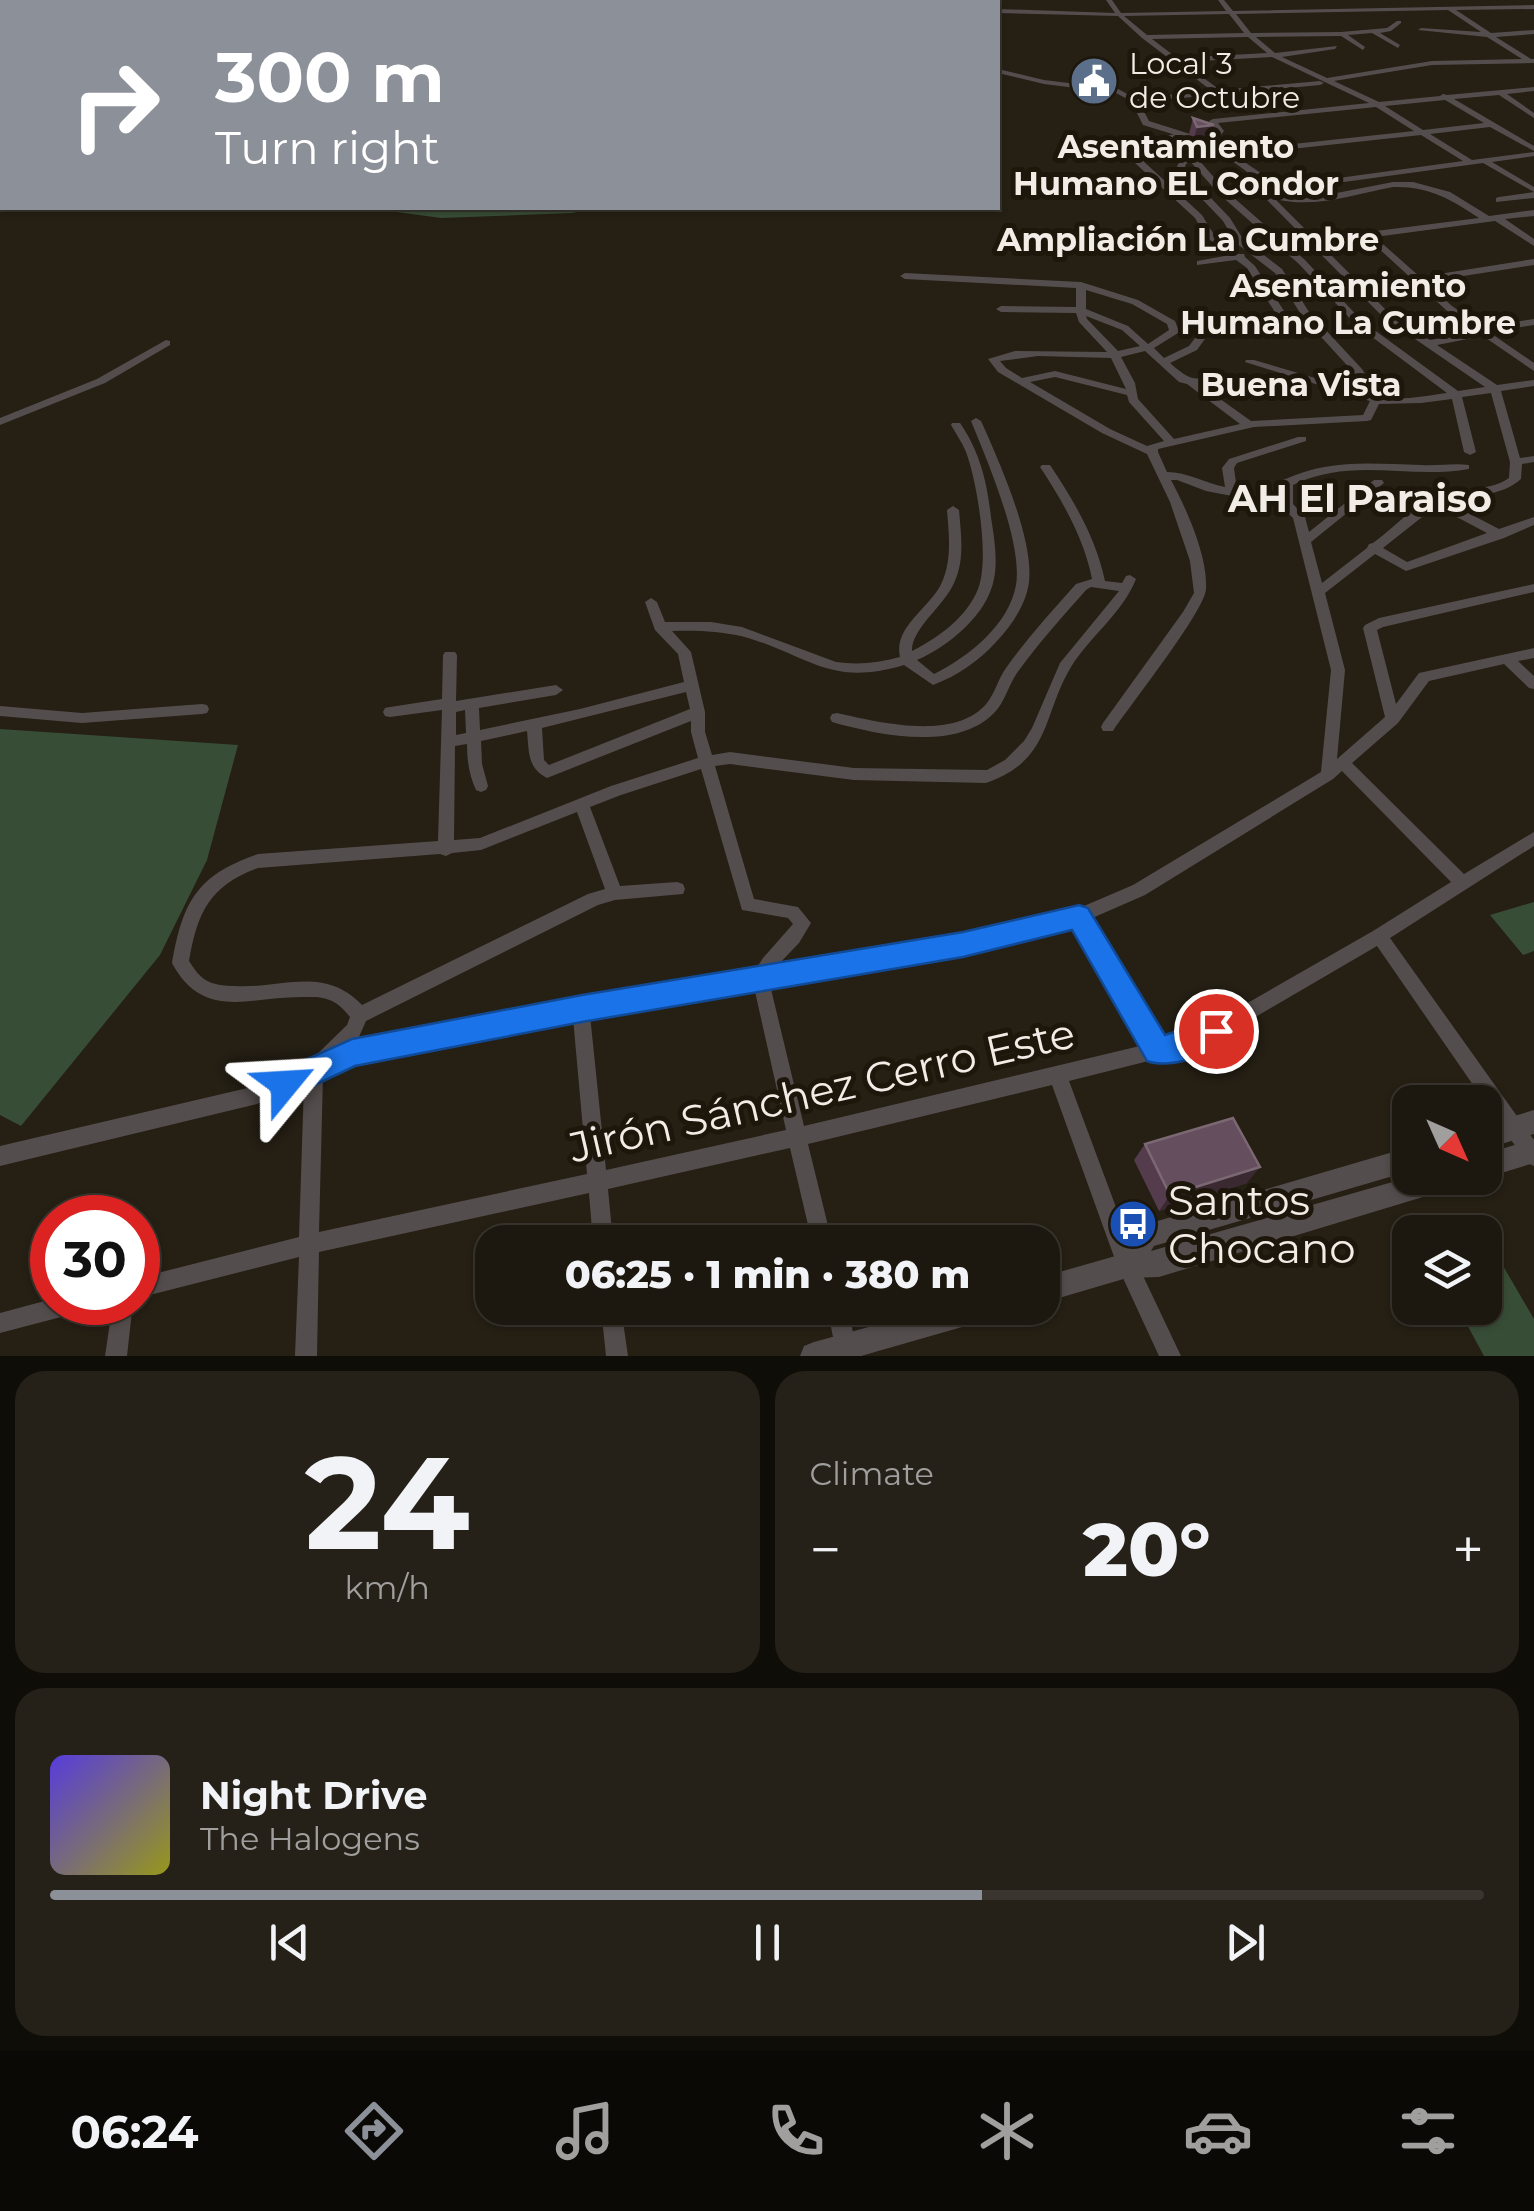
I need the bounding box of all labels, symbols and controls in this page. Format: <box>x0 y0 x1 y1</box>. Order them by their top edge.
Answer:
text: 300 m <box>215 34 445 120</box>
icon: right <box>50 40 180 170</box>
place label: Local 3 de Octubre <box>1129 45 1300 116</box>
public building icon: Local 3 de Octubre <box>1068 55 1120 107</box>
text: Turn right <box>215 120 440 175</box>
district label: Asentamiento Humano EL Condor <box>1013 127 1339 203</box>
district label: Ampliación La Cumbre <box>996 220 1379 259</box>
district label: Asentamiento Humano La Cumbre <box>1180 266 1516 342</box>
district label: Buena Vista <box>1201 365 1401 404</box>
district label: AH El Paraiso <box>1227 475 1492 522</box>
pin <box>1174 989 1259 1074</box>
icon: arrive <box>1189 1004 1244 1059</box>
street label: Jirón Sánchez Cerro Este <box>563 1007 1080 1174</box>
position arrow <box>233 1032 337 1136</box>
north arrow <box>1392 1085 1502 1195</box>
map controls <box>1392 1085 1502 1325</box>
place label: Santos Chocano <box>1168 1174 1356 1274</box>
speed limit sign: 30 <box>30 1195 160 1325</box>
bus stop icon: Santos Chocano <box>1107 1198 1159 1250</box>
button: layers <box>1392 1215 1502 1325</box>
text: 06:25 · 1 min · 380 m <box>565 1251 970 1298</box>
text: 24 <box>305 1423 470 1582</box>
text: Climate <box>810 1454 934 1493</box>
text: 20° <box>1083 1503 1211 1595</box>
text: − <box>810 1516 841 1583</box>
text: + <box>1452 1516 1484 1583</box>
text: km/h <box>345 1568 430 1607</box>
text: Night Drive <box>200 1772 427 1819</box>
text: The Halogens <box>200 1819 420 1858</box>
icon: previous <box>262 1915 317 1970</box>
icon: pause <box>740 1915 795 1970</box>
icon: next <box>1218 1915 1273 1970</box>
icon: directions <box>339 2096 409 2166</box>
icon: music <box>550 2096 620 2166</box>
icon: phone <box>761 2096 831 2166</box>
icon: climate <box>972 2096 1042 2166</box>
icon: car <box>1183 2096 1253 2166</box>
icon: filters <box>1393 2096 1463 2166</box>
text: 06:24 <box>70 2104 199 2159</box>

